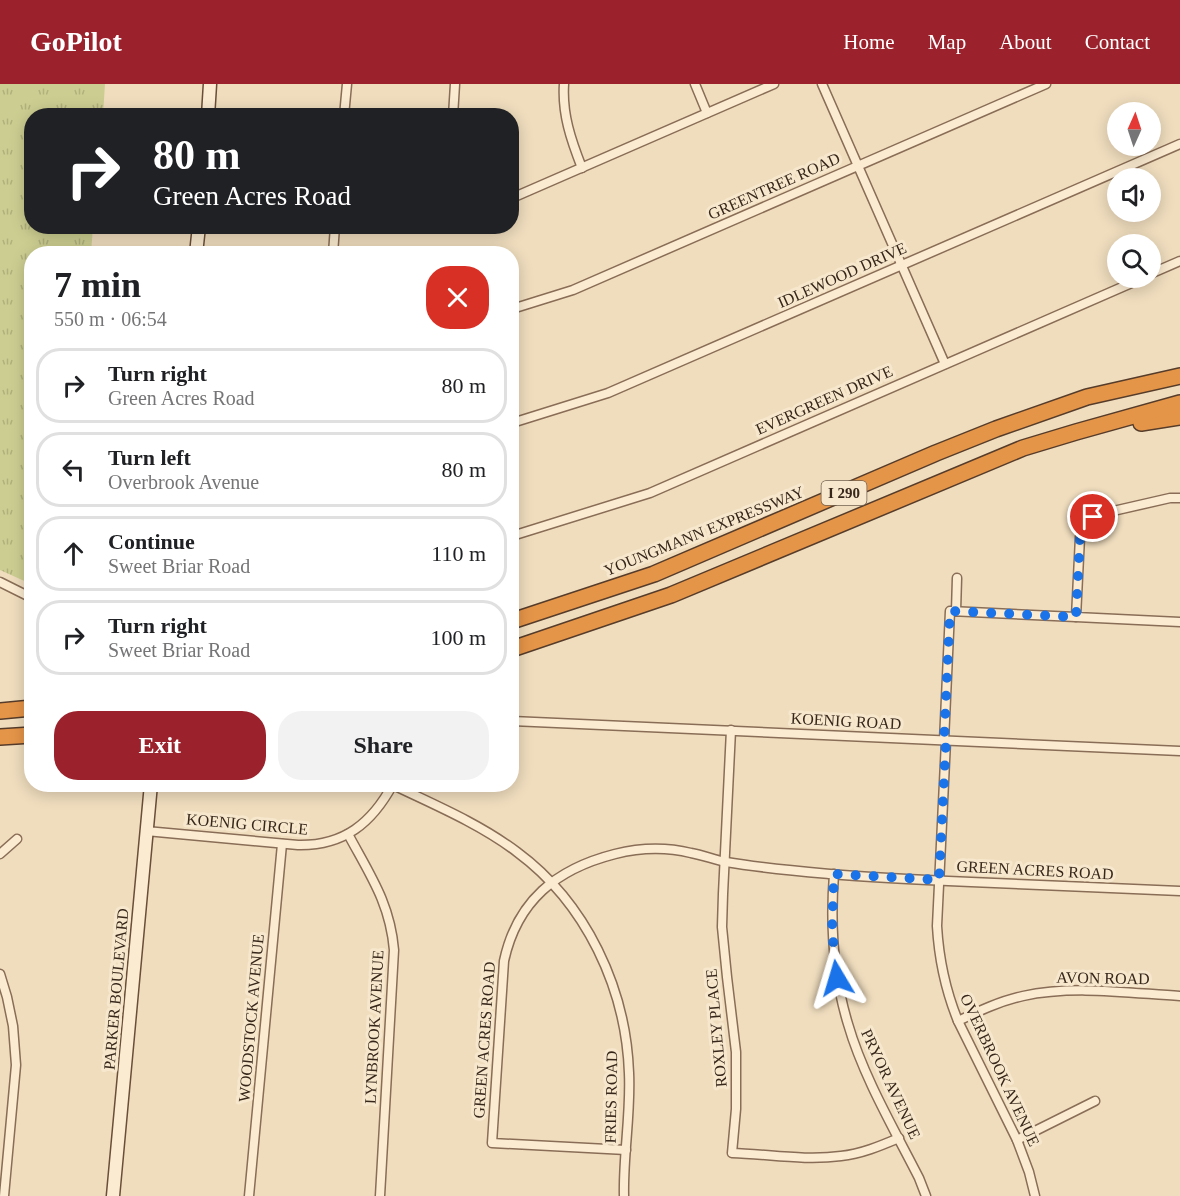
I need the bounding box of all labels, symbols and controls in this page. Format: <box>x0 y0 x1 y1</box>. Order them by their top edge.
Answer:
text: GoPilot <box>30 26 122 57</box>
text: Home <box>843 30 895 54</box>
text: Map <box>928 30 966 54</box>
text: About <box>999 30 1052 54</box>
text: Contact <box>1085 30 1150 54</box>
north arrow <box>1107 102 1161 156</box>
map controls <box>1107 102 1161 288</box>
icon: right <box>54 132 132 210</box>
text: 80 m <box>153 132 241 178</box>
street label: GREENTREE ROAD <box>705 149 843 223</box>
button: sound <box>1107 168 1161 222</box>
text: Green Acres Road <box>153 181 351 211</box>
button: search <box>1107 234 1161 288</box>
street label: IDLEWOOD DRIVE <box>775 239 909 311</box>
text: 7 min <box>54 265 141 305</box>
button: close <box>426 266 489 329</box>
text: 550 m · 06:54 <box>54 308 167 330</box>
text: Turn right <box>108 361 207 386</box>
street label: EVERGREEN DRIVE <box>753 362 895 438</box>
icon: right <box>57 369 90 402</box>
text: 80 m <box>441 373 486 398</box>
text: Green Acres Road <box>108 387 255 409</box>
text: Turn left <box>108 445 191 470</box>
icon: left <box>57 453 90 486</box>
text: 80 m <box>441 457 486 482</box>
text: Overbrook Avenue <box>108 471 259 493</box>
road number: I 290 <box>822 481 866 505</box>
street label: YOUNGMANN EXPRESSWAY <box>602 483 807 579</box>
pin <box>1067 491 1118 542</box>
icon: arrive <box>1076 500 1109 533</box>
text: Continue <box>108 529 195 554</box>
icon: ahead <box>57 537 90 570</box>
text: 110 m <box>431 541 486 566</box>
text: Sweet Briar Road <box>108 555 250 577</box>
text: Turn right <box>108 613 207 638</box>
icon: right <box>57 621 90 654</box>
text: 100 m <box>430 625 486 650</box>
text: Sweet Briar Road <box>108 639 250 661</box>
street label: KOENIG ROAD <box>790 710 902 732</box>
button: Exit <box>54 711 266 780</box>
button: Share <box>278 711 489 780</box>
street label: KOENIG CIRCLE <box>185 810 309 838</box>
street label: GREEN ACRES ROAD <box>956 857 1114 883</box>
street label: PARKER BOULEVARD <box>100 907 132 1071</box>
street label: WOODSTOCK AVENUE <box>235 933 267 1103</box>
position arrow <box>805 946 869 1010</box>
street label: LYNBROOK AVENUE <box>361 950 387 1104</box>
street label: GREEN ACRES ROAD <box>470 961 498 1119</box>
street label: ROXLEY PLACE <box>702 968 730 1088</box>
street label: AVON ROAD <box>1056 969 1150 987</box>
street label: OVERBROOK AVENUE <box>957 991 1043 1149</box>
street label: PRYOR AVENUE <box>858 1026 924 1142</box>
street label: FRIES ROAD <box>602 1050 620 1144</box>

